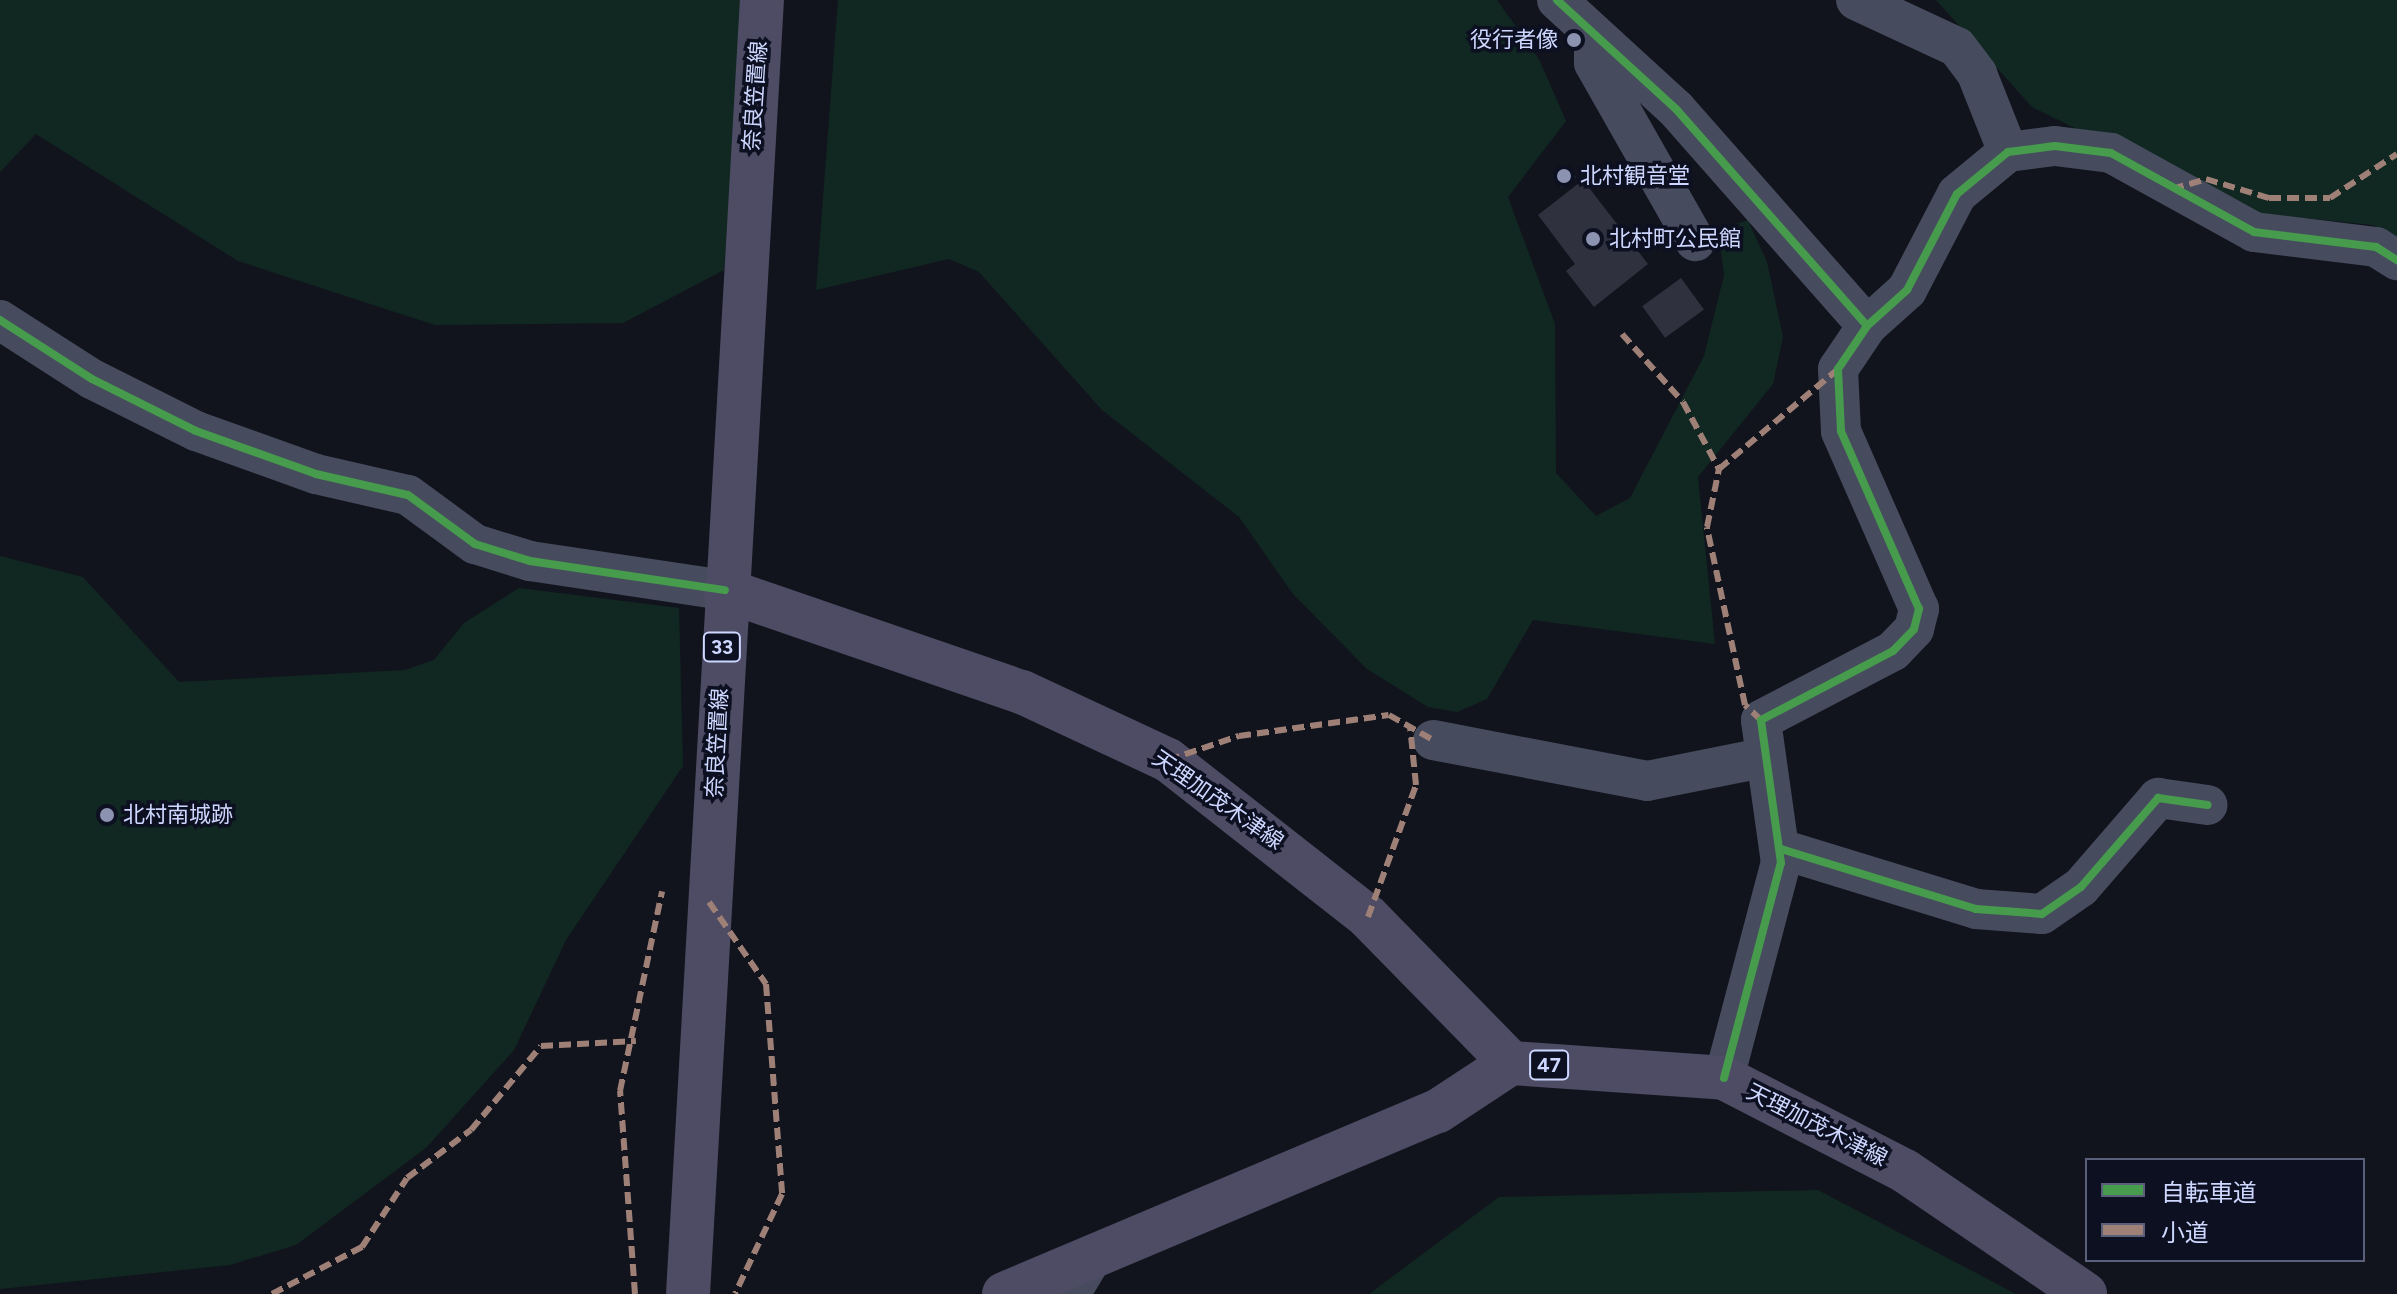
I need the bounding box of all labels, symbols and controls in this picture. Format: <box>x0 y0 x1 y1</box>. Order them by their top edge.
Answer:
place label: 役行者像 <box>1470 27 1558 53</box>
marker: 役行者像 <box>1565 31 1583 49</box>
street label: 奈良笠置線 <box>738 40 772 152</box>
place label: 北村観音堂 <box>1580 163 1690 189</box>
marker: 北村観音堂 <box>1555 167 1573 185</box>
place label: 北村町公民館 <box>1609 226 1741 252</box>
marker: 北村町公民館 <box>1584 230 1602 248</box>
road number: 33 <box>702 631 742 663</box>
street label: 奈良笠置線 <box>701 687 733 799</box>
street label: 天理加茂木津線 <box>1147 745 1289 855</box>
place label: 北村南城跡 <box>123 802 233 828</box>
marker: 北村南城跡 <box>98 806 116 824</box>
road number: 47 <box>1529 1049 1569 1081</box>
street label: 天理加茂木津線 <box>1742 1078 1892 1172</box>
legend <box>2085 1158 2365 1262</box>
text: 自転車道 <box>2161 1178 2257 1207</box>
text: 小道 <box>2161 1218 2209 1247</box>

